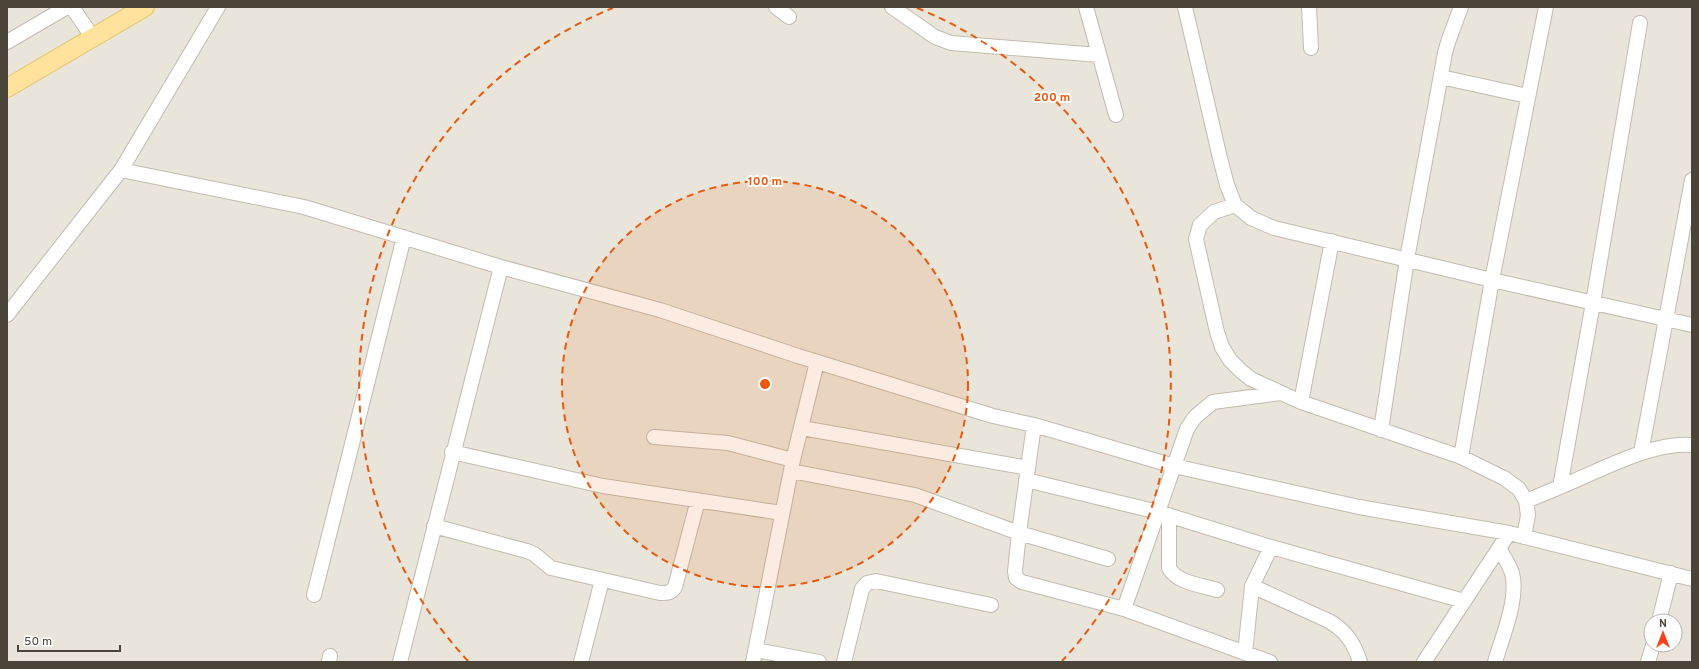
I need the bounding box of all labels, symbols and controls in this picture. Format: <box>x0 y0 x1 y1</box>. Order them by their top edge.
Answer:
text: 200 m <box>1034 90 1070 106</box>
text: 100 m <box>748 174 782 190</box>
centre of rings <box>758 377 772 391</box>
north arrow <box>1643 613 1683 653</box>
text: N <box>1659 617 1667 631</box>
scale bar <box>18 627 120 653</box>
text: 50 m <box>24 634 52 650</box>

